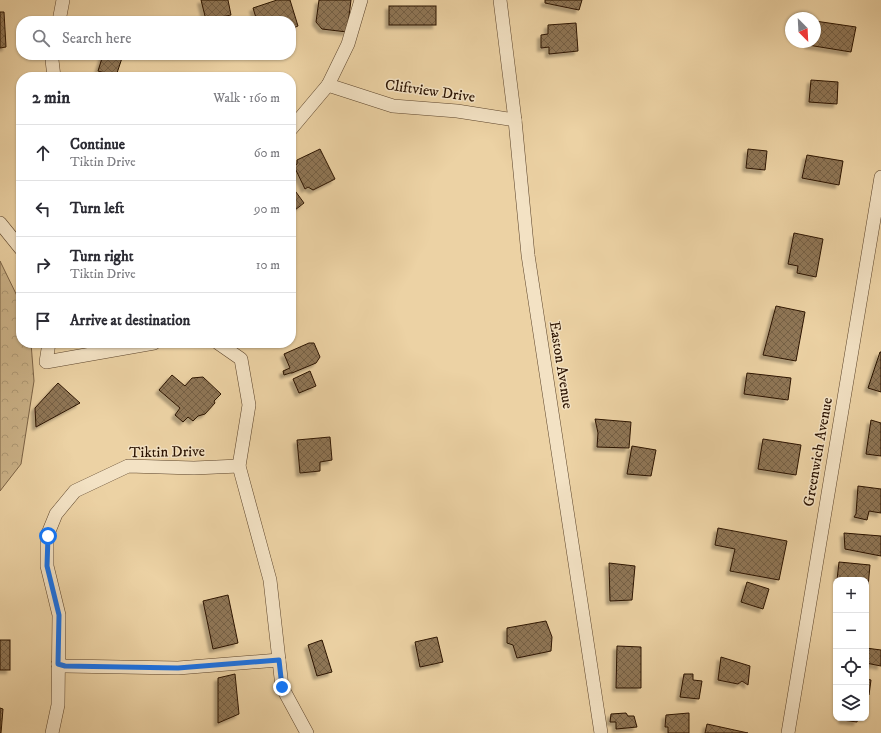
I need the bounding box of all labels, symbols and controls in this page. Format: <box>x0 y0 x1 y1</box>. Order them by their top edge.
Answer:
north arrow <box>785 12 821 48</box>
search box <box>16 16 296 60</box>
icon: search <box>30 27 52 49</box>
text: Search here <box>62 29 131 48</box>
street label: Cliftview Drive <box>384 75 476 107</box>
text: 2 min <box>32 87 70 109</box>
text: Walk · 160 m <box>213 90 280 106</box>
text: Continue <box>70 135 125 154</box>
icon: ahead <box>32 142 54 164</box>
text: 60 m <box>254 145 280 161</box>
text: Tiktin Drive <box>70 154 136 170</box>
icon: left <box>32 198 54 220</box>
text: Turn left <box>70 199 124 218</box>
text: 90 m <box>254 201 280 217</box>
text: Turn right <box>70 247 133 266</box>
icon: right <box>32 254 54 276</box>
text: 10 m <box>256 257 280 273</box>
text: Tiktin Drive <box>70 266 136 282</box>
icon: arrive <box>32 310 54 332</box>
text: Arrive at destination <box>70 311 190 330</box>
street label: Easton Avenue <box>545 320 577 410</box>
street label: Greenwich Avenue <box>799 396 837 508</box>
street label: Tiktin Drive <box>129 442 205 462</box>
route start <box>39 527 57 545</box>
map controls <box>833 577 869 721</box>
button: + <box>833 577 869 613</box>
button: − <box>833 613 869 649</box>
button: locate <box>833 649 869 685</box>
route end <box>273 678 291 696</box>
button: layers <box>833 685 869 721</box>

